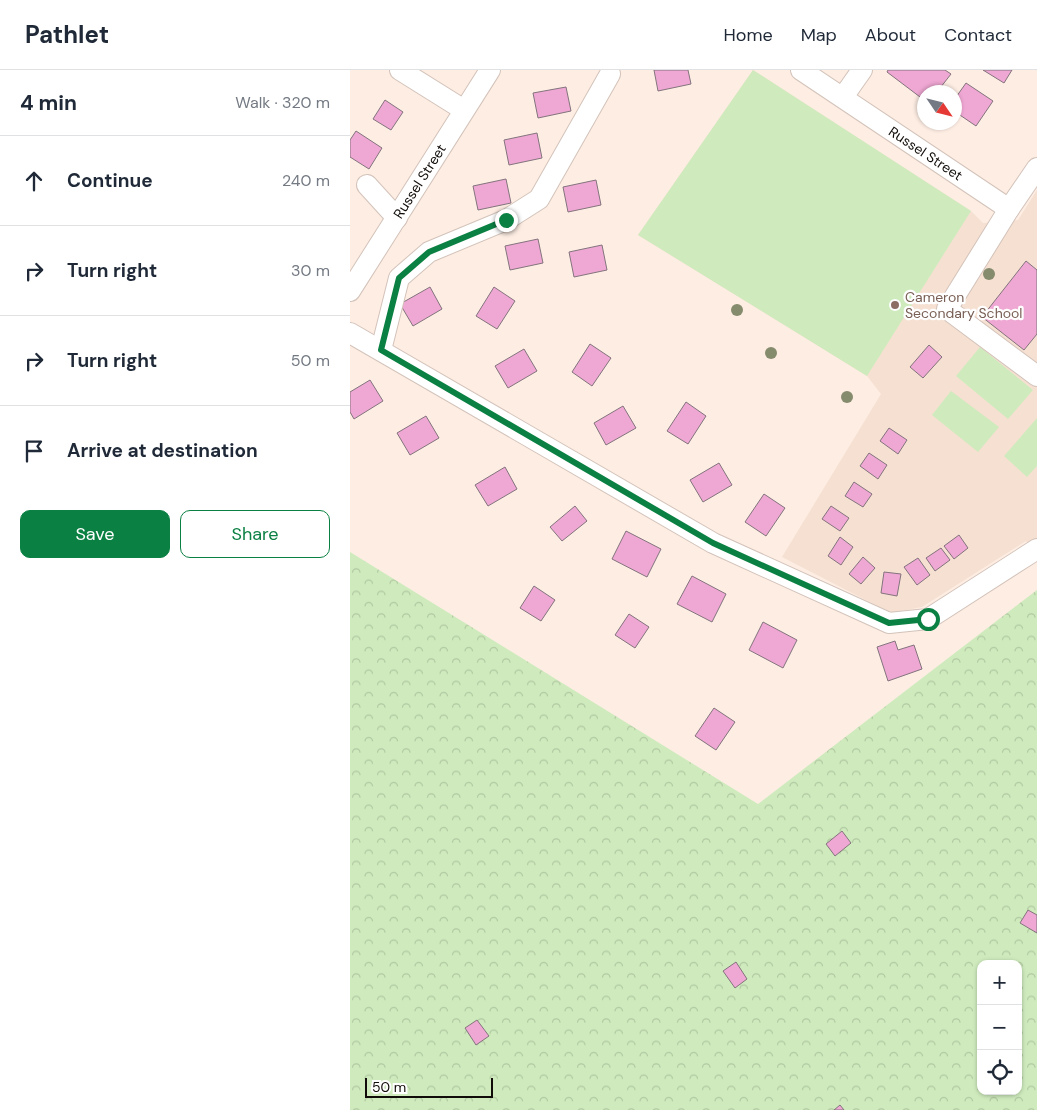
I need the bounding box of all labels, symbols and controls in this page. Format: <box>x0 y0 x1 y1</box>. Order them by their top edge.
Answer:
text: Pathlet <box>25 19 109 50</box>
text: Home <box>723 23 773 47</box>
text: Map <box>801 23 837 47</box>
text: About <box>865 23 916 47</box>
text: Contact <box>944 23 1012 47</box>
north arrow <box>917 85 962 130</box>
text: 4 min <box>20 89 77 117</box>
text: Walk · 320 m <box>235 92 330 113</box>
street label: Russel Street <box>885 122 966 184</box>
street label: Russel Street <box>389 140 450 222</box>
icon: ahead <box>20 167 48 195</box>
text: Continue <box>67 168 153 193</box>
text: 240 m <box>282 170 330 191</box>
route end <box>495 209 518 232</box>
icon: right <box>20 257 48 285</box>
text: Turn right <box>67 258 157 283</box>
text: 30 m <box>291 260 330 281</box>
place label: Cameron Secondary School <box>905 288 1022 322</box>
marker: Cameron Secondary School <box>889 299 901 311</box>
icon: right <box>20 347 48 375</box>
text: Turn right <box>67 348 157 373</box>
text: 50 m <box>291 350 330 371</box>
icon: arrive <box>20 437 48 465</box>
text: Arrive at destination <box>67 438 258 463</box>
button: Save <box>20 510 170 558</box>
button: Share <box>180 510 330 558</box>
route start <box>917 608 940 631</box>
map controls <box>977 960 1022 1095</box>
button: + <box>977 960 1022 1005</box>
button: − <box>977 1005 1022 1050</box>
button: locate <box>977 1050 1022 1095</box>
scale bar <box>365 1075 492 1098</box>
text: 50 m <box>372 1078 406 1096</box>

